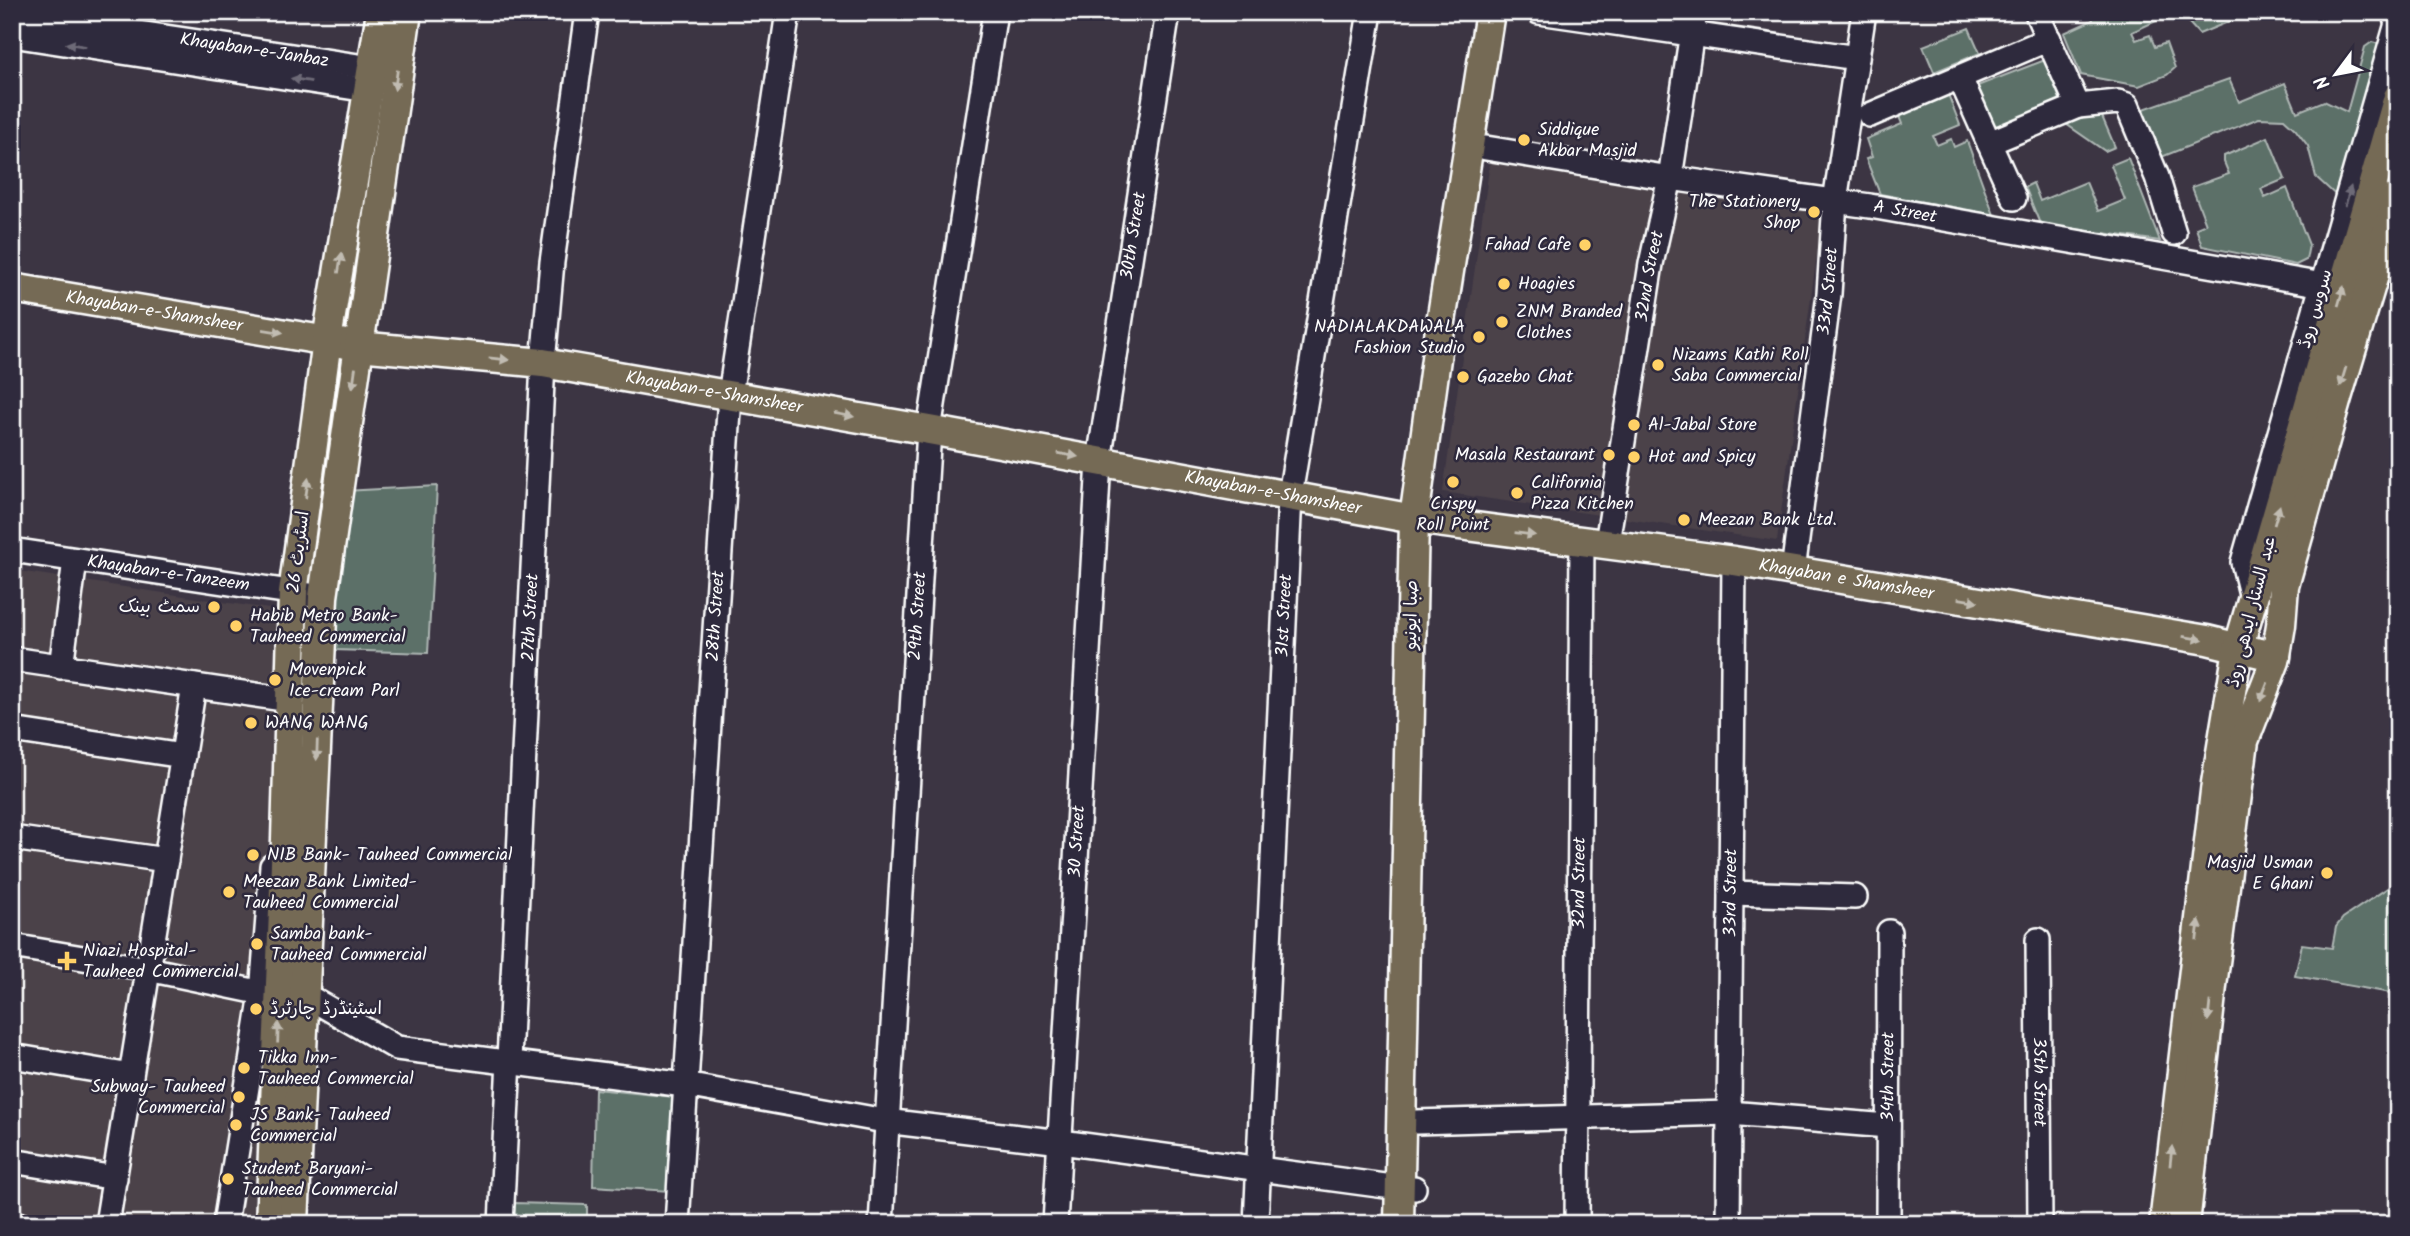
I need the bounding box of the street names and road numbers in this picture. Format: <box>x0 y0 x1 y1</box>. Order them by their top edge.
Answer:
street label: Khayaban-e-Janbaz <box>178 25 331 76</box>
street label: 30th Street <box>1113 189 1155 282</box>
street label: A Street <box>1871 192 1940 232</box>
street label: 32nd Street <box>1628 227 1673 324</box>
street label: 33rd Street <box>1809 245 1847 337</box>
street label: سروس روڈ <box>2291 266 2341 352</box>
street label: Khayaban-e-Shamsheer <box>63 283 246 341</box>
street label: Khayaban-e-Shamsheer <box>623 363 806 422</box>
street label: Khayaban-e-Shamsheer <box>1182 463 1365 524</box>
street label: اسٹریٹ 26 <box>280 509 318 595</box>
street label: عبد الستار ایدھی روڈ <box>2219 533 2285 691</box>
street label: Khayaban-e-Tanzeem <box>85 547 251 600</box>
street label: Khayaban e Shamsheer <box>1756 551 1937 609</box>
street label: 28th Street <box>698 569 733 662</box>
street label: 29th Street <box>901 570 935 661</box>
street label: 27th Street <box>514 572 547 663</box>
street label: 31st Street <box>1268 572 1301 658</box>
street label: صبا ایونیو <box>1397 580 1427 651</box>
street label: 30 Street <box>1060 804 1094 879</box>
street label: 32nd Street <box>1565 836 1594 929</box>
street label: 33rd Street <box>1716 848 1746 937</box>
street label: 34th Street <box>1874 1031 1903 1122</box>
street label: 35th Street <box>2024 1037 2054 1128</box>

